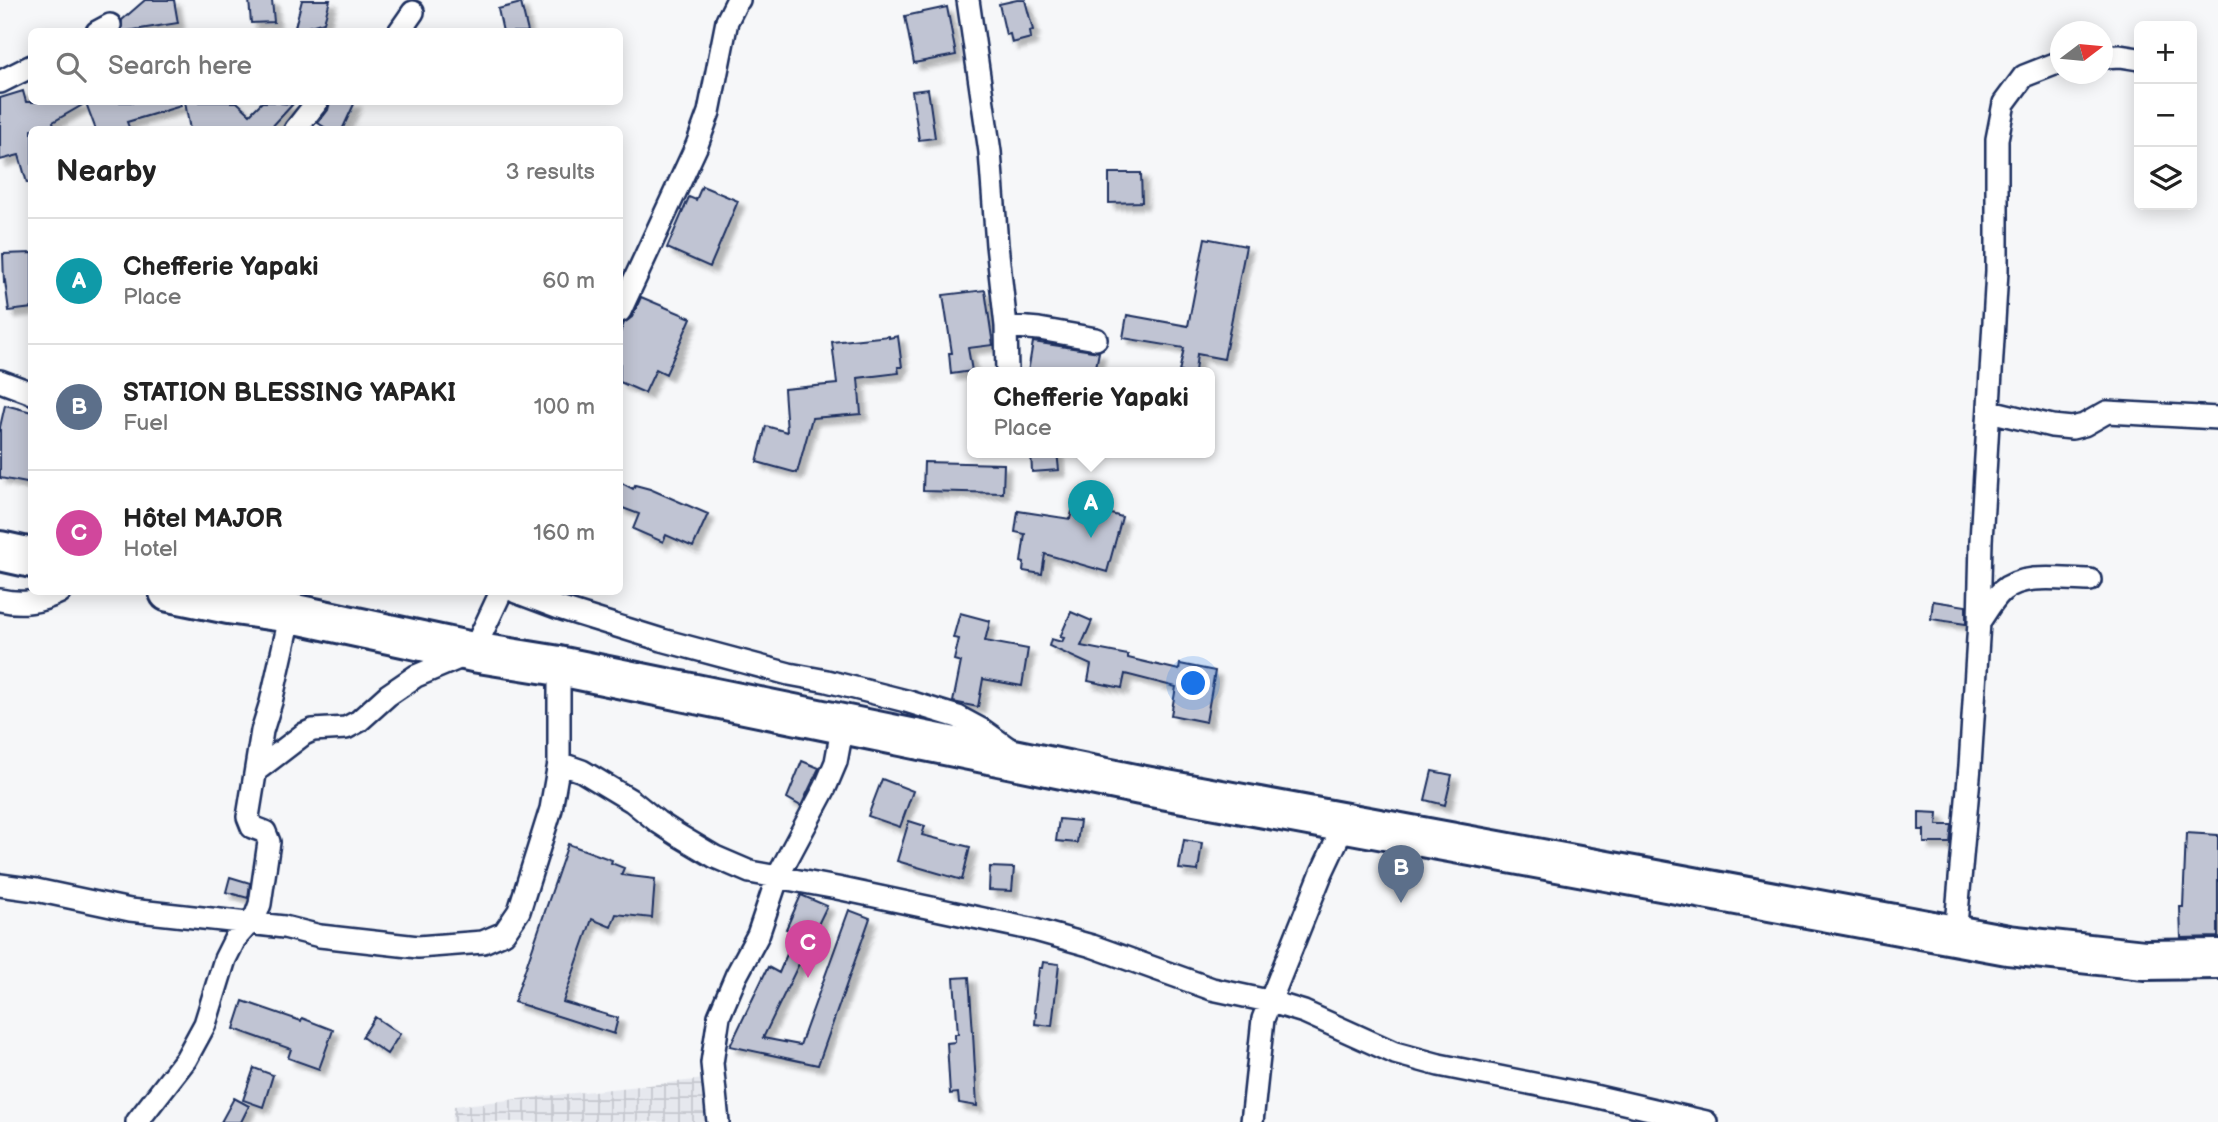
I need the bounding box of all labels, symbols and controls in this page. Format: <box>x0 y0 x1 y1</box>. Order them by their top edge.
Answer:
north arrow <box>2050 21 2113 84</box>
map controls <box>2134 21 2197 210</box>
button: + <box>2134 21 2197 84</box>
search box <box>28 28 623 105</box>
icon: search <box>52 48 90 86</box>
text: Search here <box>108 51 252 82</box>
button: − <box>2134 84 2197 147</box>
button: layers <box>2134 147 2197 210</box>
text: Nearby <box>56 154 156 190</box>
text: 3 results <box>506 158 595 186</box>
text: Chefferie Yapaki <box>123 252 319 283</box>
text: A <box>72 267 86 295</box>
text: 60 m <box>542 267 595 295</box>
text: Place <box>123 283 181 311</box>
popup <box>967 367 1215 458</box>
text: STATION BLESSING YAPAKI <box>123 378 456 409</box>
text: Chefferie Yapaki <box>993 383 1189 414</box>
text: B <box>71 393 87 421</box>
text: 100 m <box>534 393 595 421</box>
text: Fuel <box>123 409 168 437</box>
text: Place <box>993 414 1052 442</box>
pin: A <box>1068 480 1114 538</box>
text: Hôtel MAJOR <box>123 504 283 535</box>
text: C <box>71 519 87 547</box>
text: 160 m <box>533 519 595 547</box>
text: Hotel <box>123 535 178 563</box>
your location <box>1176 666 1210 700</box>
pin: B <box>1378 845 1424 903</box>
pin: C <box>785 920 831 978</box>

